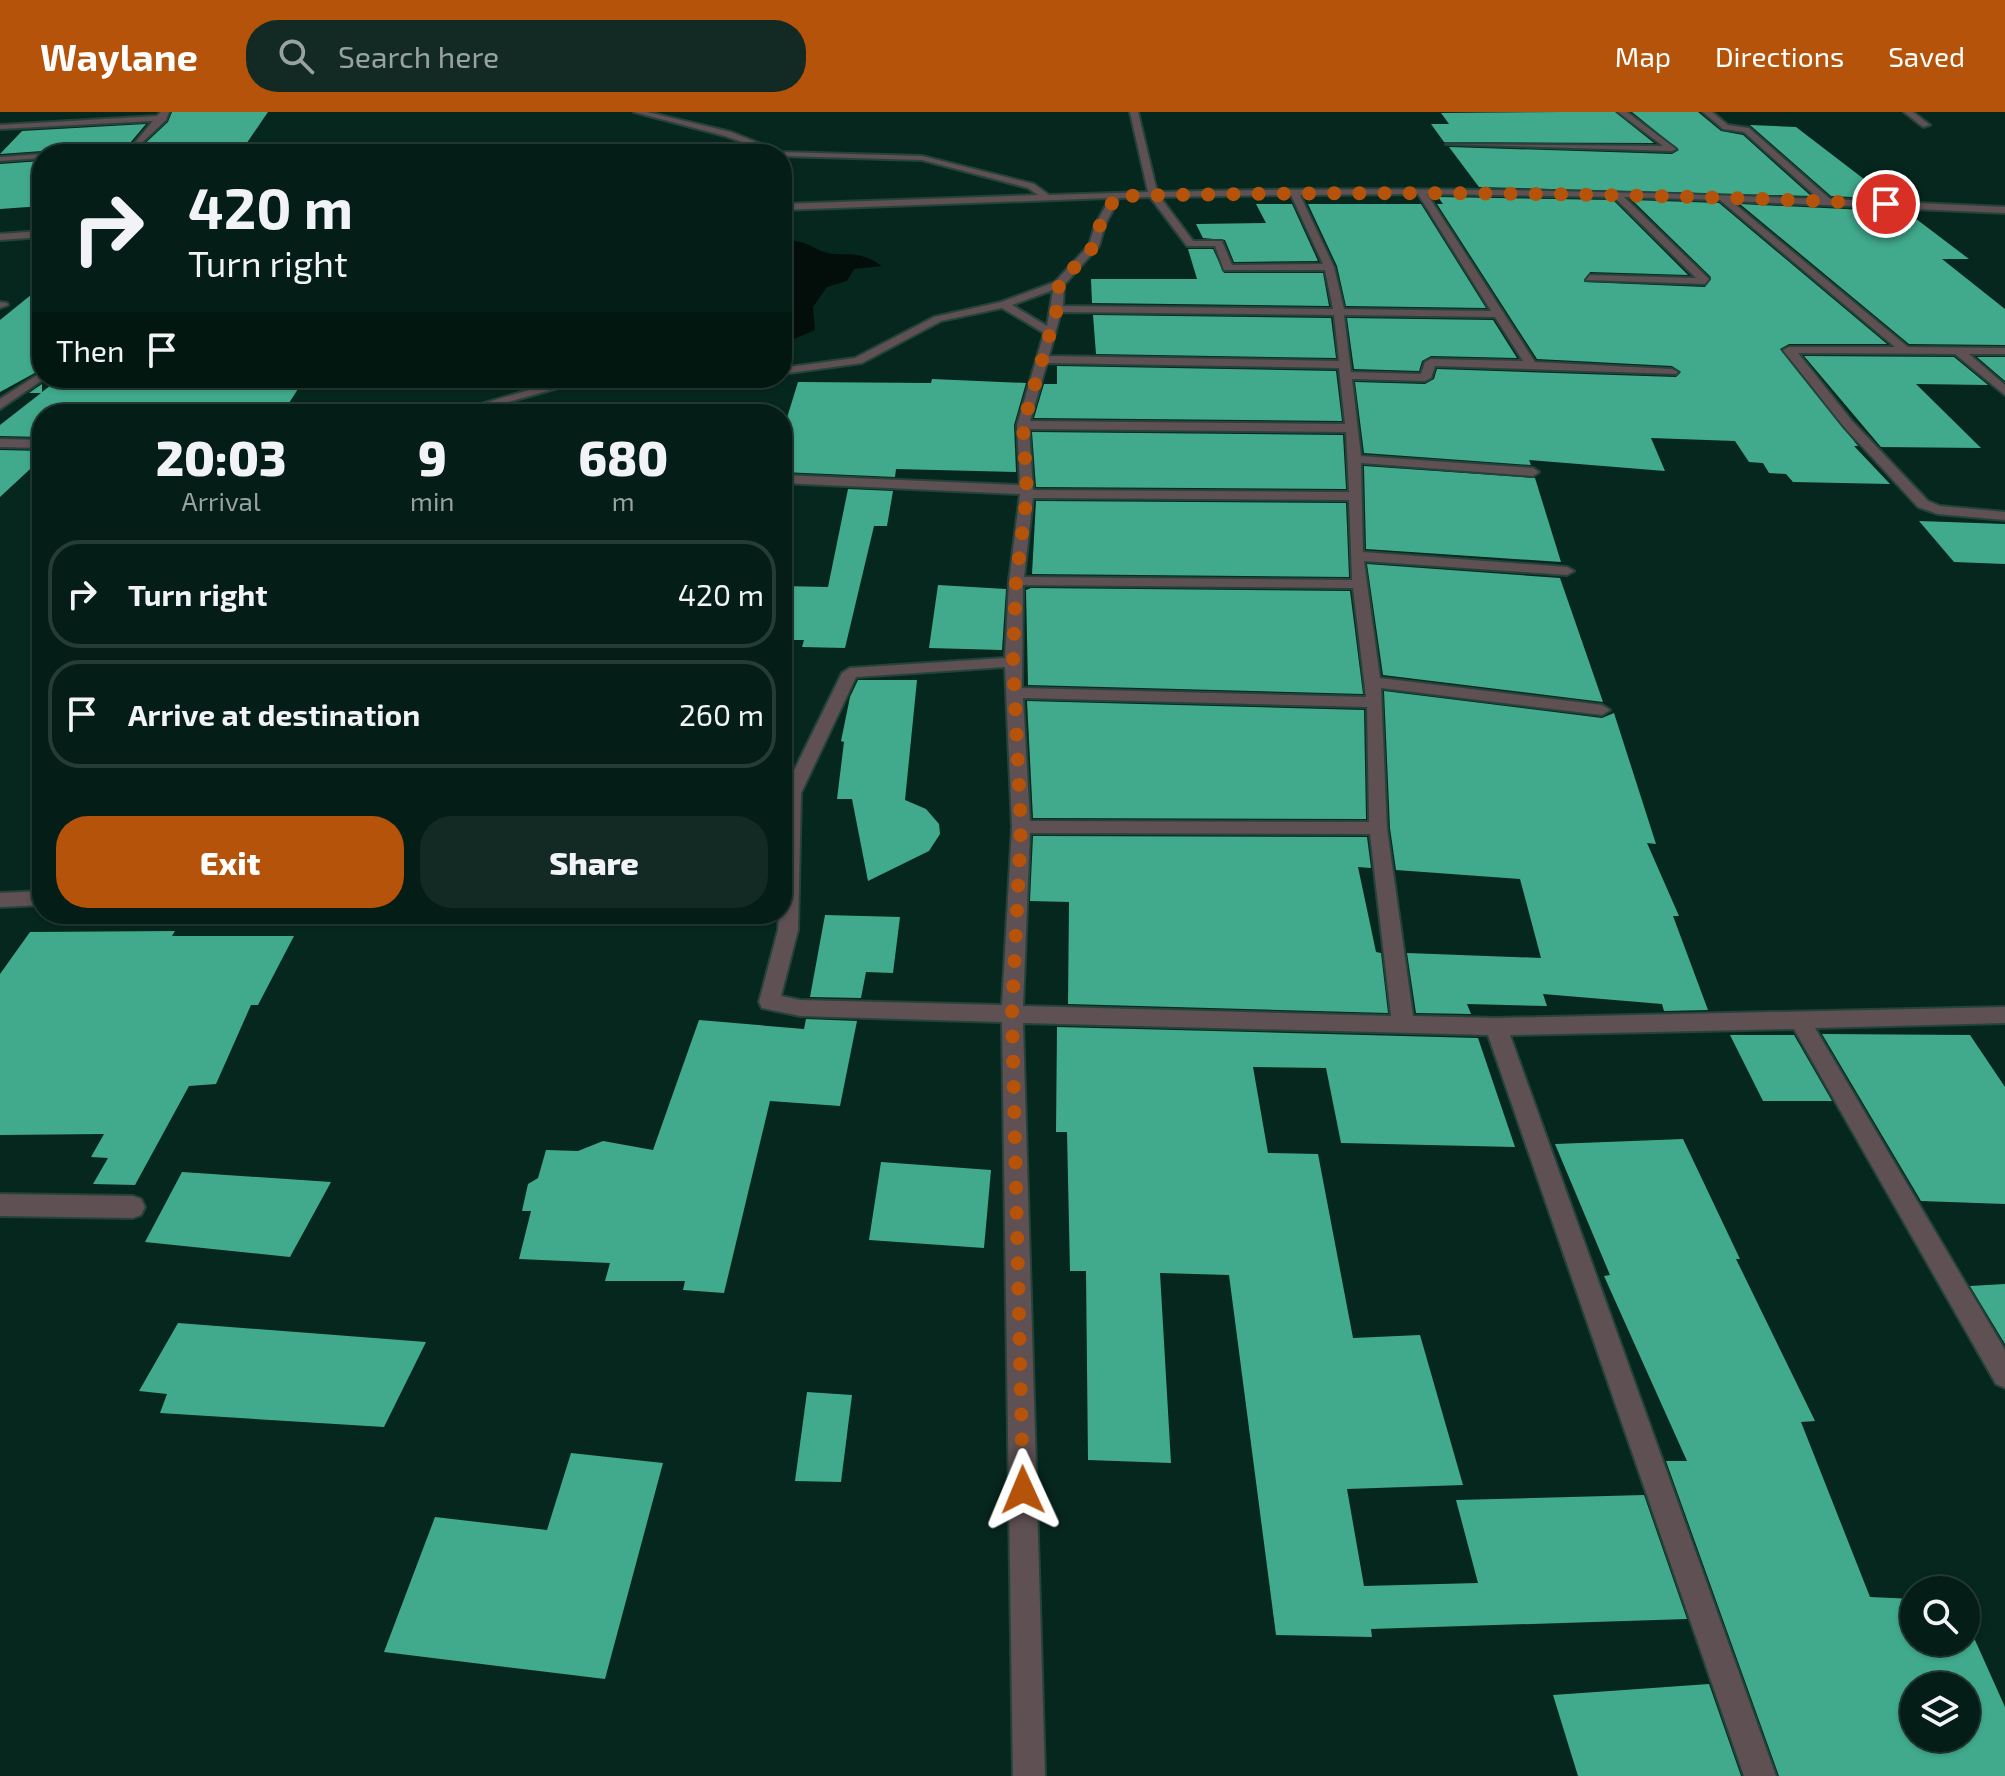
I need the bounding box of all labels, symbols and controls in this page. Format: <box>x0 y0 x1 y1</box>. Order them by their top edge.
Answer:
search box <box>246 20 806 92</box>
text: Waylane <box>40 33 198 79</box>
icon: search <box>274 34 318 78</box>
text: Search here <box>338 38 499 74</box>
text: Map <box>1615 39 1671 73</box>
text: Directions <box>1715 39 1844 73</box>
text: Saved <box>1888 39 1965 73</box>
pin <box>1852 170 1920 238</box>
text: 420 m <box>188 173 353 240</box>
icon: right <box>56 176 160 280</box>
icon: arrive <box>1864 182 1908 226</box>
text: Turn right <box>188 241 348 284</box>
icon: arrive <box>140 328 184 372</box>
text: Then <box>56 332 124 368</box>
text: 20:03 <box>156 428 286 486</box>
text: 9 <box>418 428 447 486</box>
text: 680 <box>578 428 668 486</box>
text: Arrival <box>181 485 261 516</box>
text: min <box>410 485 454 516</box>
text: m <box>612 485 635 516</box>
icon: right <box>60 572 104 616</box>
text: Turn right <box>128 576 268 612</box>
text: 420 m <box>678 576 764 612</box>
icon: arrive <box>60 692 104 736</box>
text: Arrive at destination <box>128 696 420 732</box>
text: 260 m <box>679 696 764 732</box>
button: Exit <box>56 816 404 908</box>
button: Share <box>420 816 768 908</box>
position arrow <box>981 1448 1065 1532</box>
map controls <box>1900 1576 1980 1752</box>
button: search <box>1900 1576 1980 1656</box>
button: layers <box>1900 1672 1980 1752</box>

